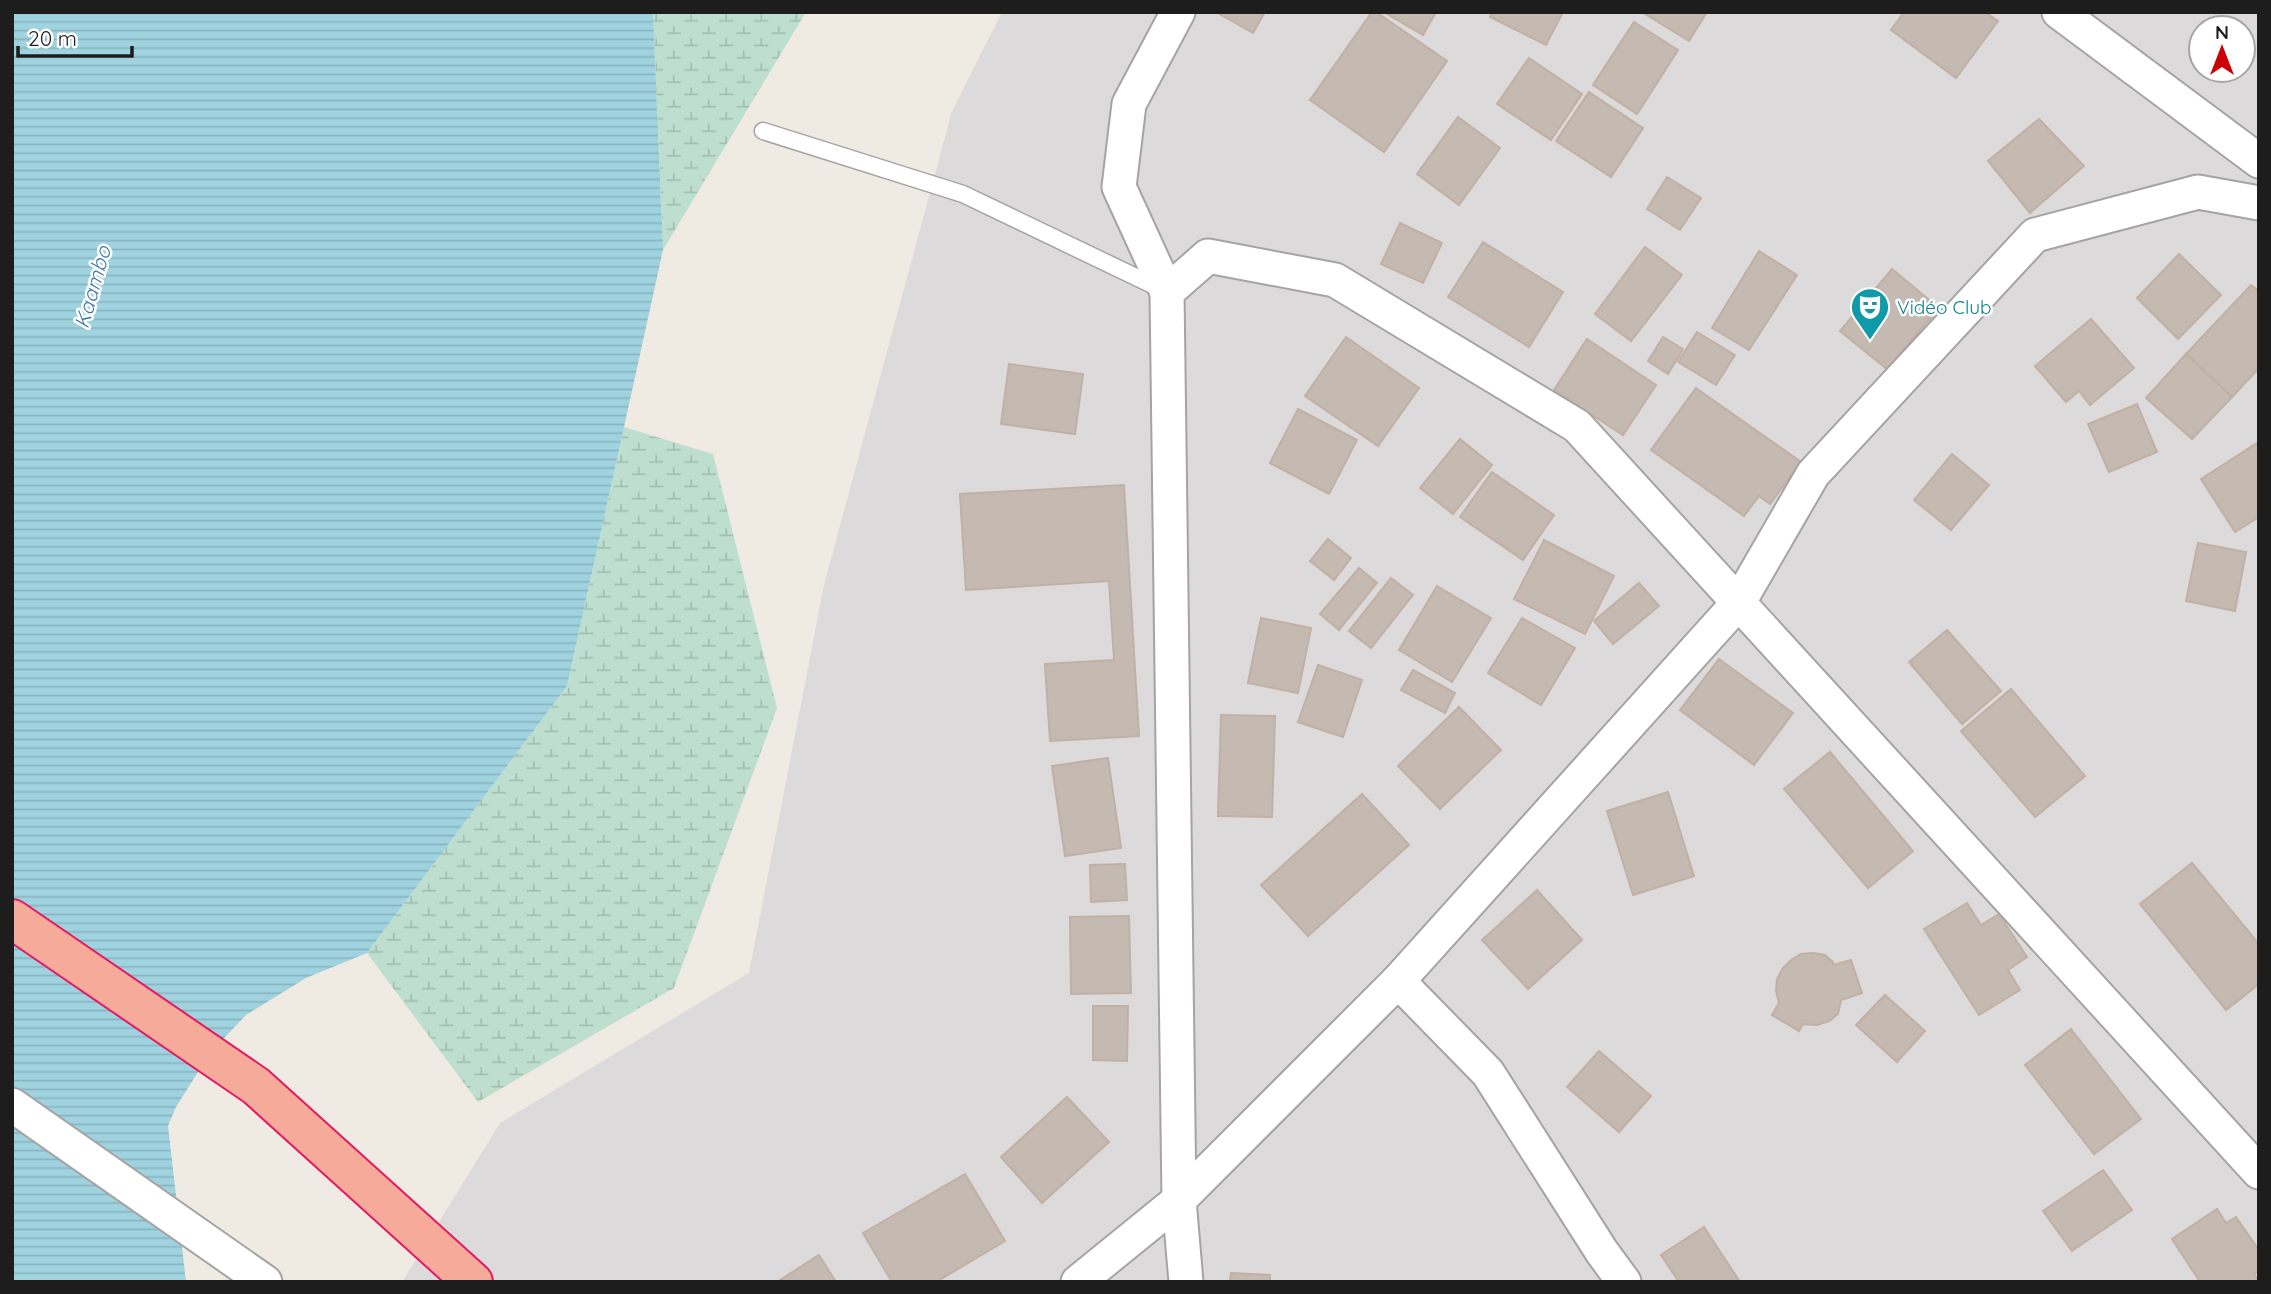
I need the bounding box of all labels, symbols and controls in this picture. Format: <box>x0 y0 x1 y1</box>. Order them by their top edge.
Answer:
scale bar <box>18 14 131 58</box>
north arrow <box>2187 14 2257 84</box>
text: N <box>2215 20 2229 44</box>
text: 20 m <box>28 25 77 51</box>
water label: Kaambo <box>68 242 116 331</box>
theatre icon: Vidéo Club <box>1849 286 1891 341</box>
place label: Vidéo Club <box>1897 295 1992 319</box>

